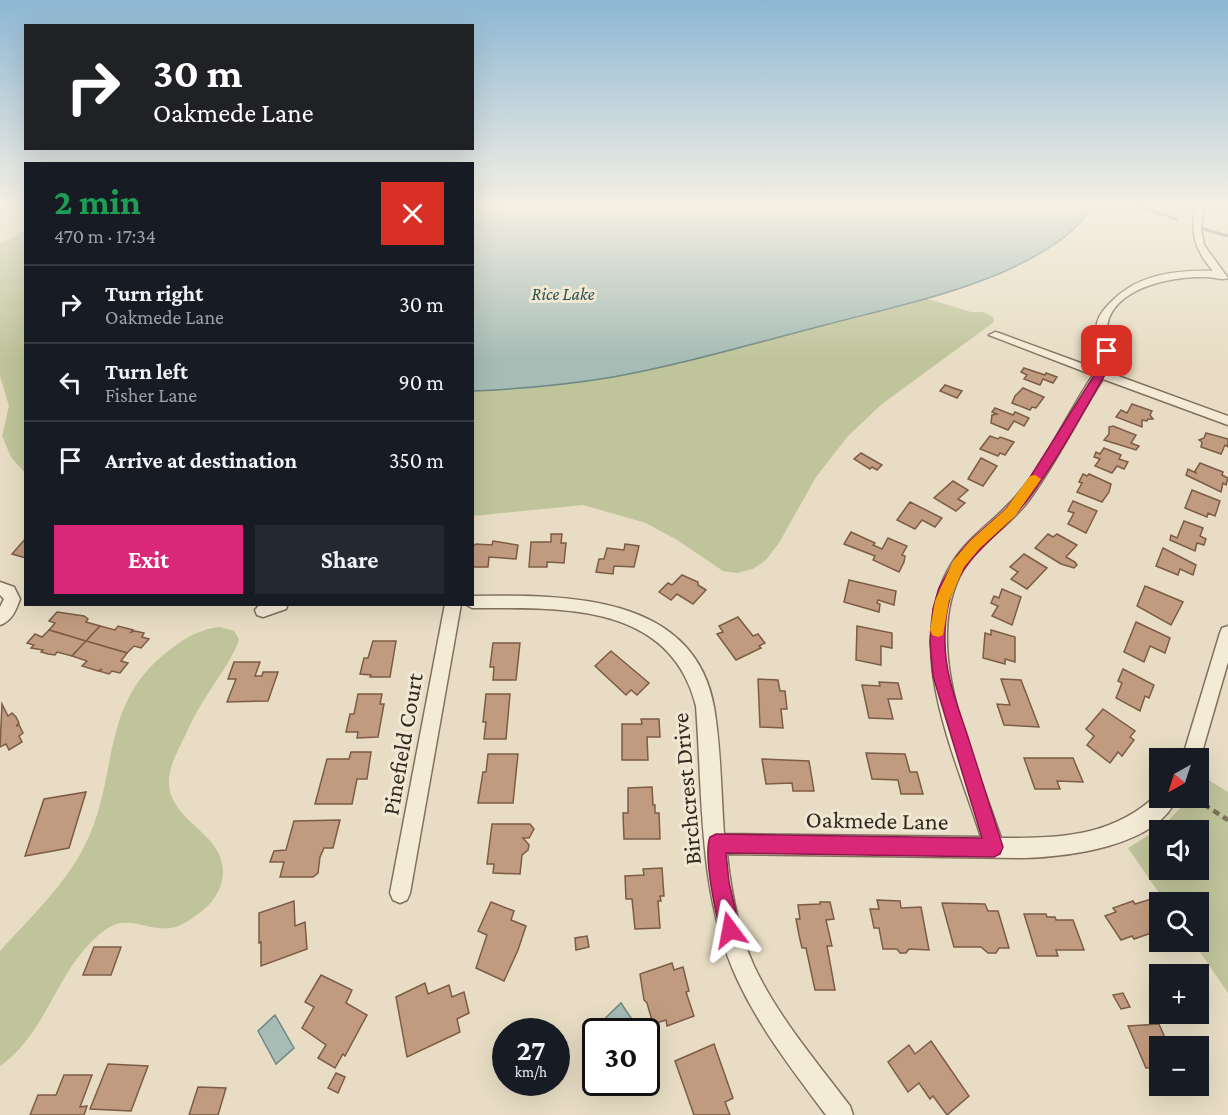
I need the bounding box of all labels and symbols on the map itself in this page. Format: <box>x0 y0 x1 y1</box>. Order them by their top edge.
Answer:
water label: Rice Lake <box>531 284 595 304</box>
pin <box>1081 325 1132 376</box>
street label: Pinefield Court <box>376 670 428 817</box>
street label: Birchcrest Drive <box>666 712 706 866</box>
north arrow <box>1149 748 1209 808</box>
street label: Oakmede Lane <box>805 805 949 835</box>
position arrow <box>698 898 762 962</box>
speed limit sign: 30 <box>582 1018 660 1096</box>

